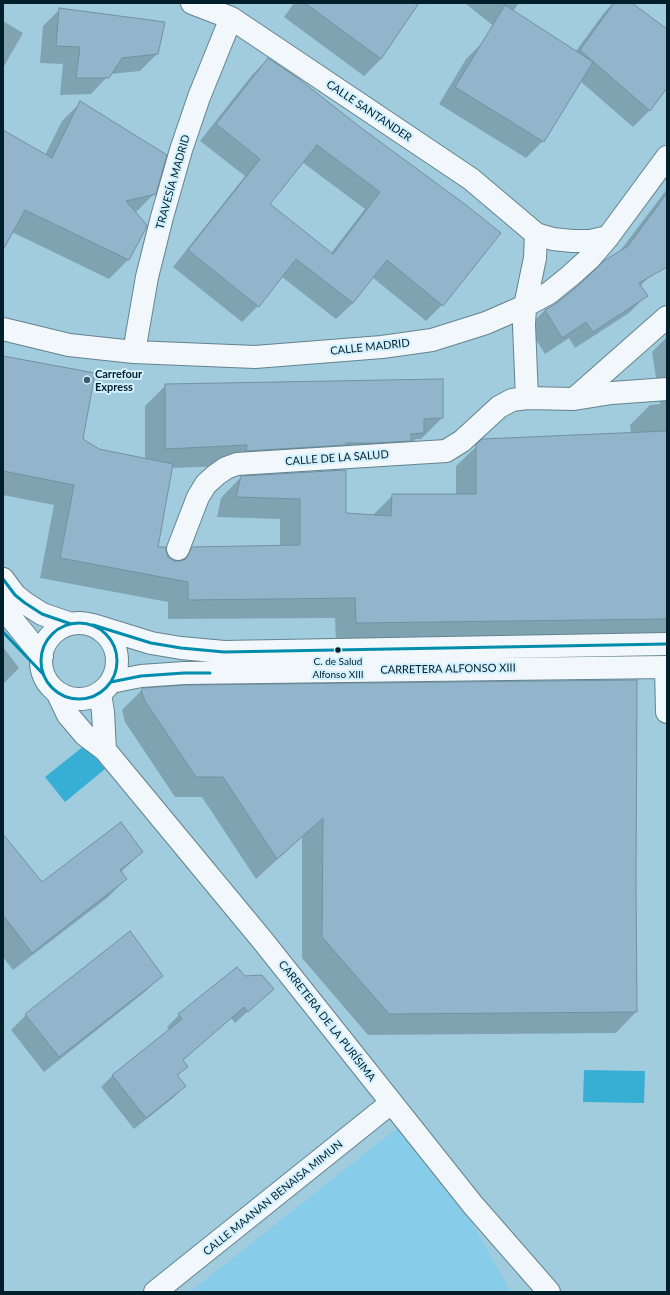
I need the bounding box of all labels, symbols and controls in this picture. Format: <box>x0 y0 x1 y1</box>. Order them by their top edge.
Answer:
street label: CALLE SANTANDER <box>324 78 414 144</box>
street label: TRAVESÍA MADRID <box>153 133 193 231</box>
street label: CALLE MADRID <box>330 336 410 358</box>
place label: Carrefour Express <box>95 367 142 393</box>
marker: Carrefour Express <box>82 375 92 385</box>
street label: CALLE DE LA SALUD <box>285 448 389 468</box>
marker: C. de Salud Alfonso XIII <box>333 645 343 655</box>
place label: C. de Salud Alfonso XIII <box>312 656 364 680</box>
street label: CARRETERA ALFONSO XIII <box>380 661 516 677</box>
street label: CARRETERA DE LA PURÍSIMA <box>276 958 378 1084</box>
street label: CALLE MAANAN BENAISA MIMUN <box>200 1138 346 1258</box>

